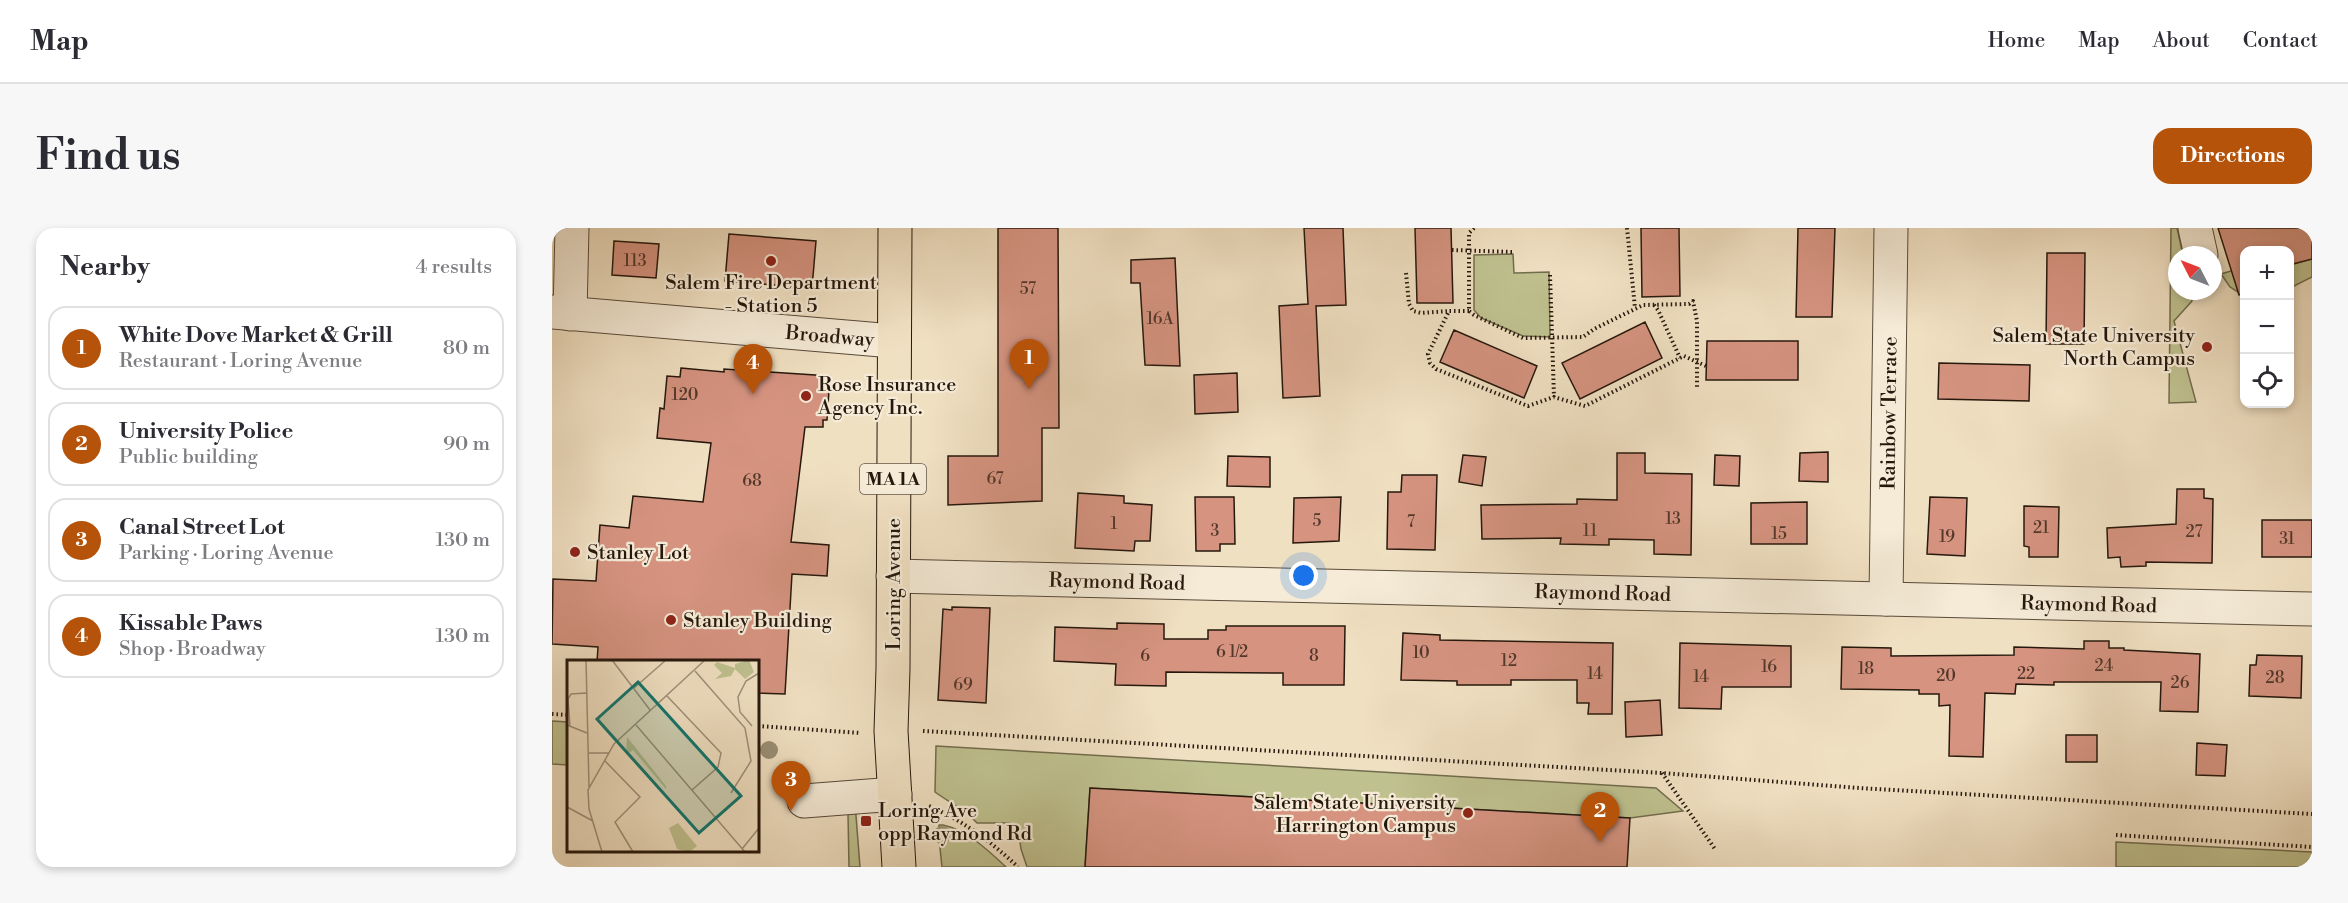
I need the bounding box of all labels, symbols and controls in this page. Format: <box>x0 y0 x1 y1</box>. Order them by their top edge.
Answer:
text: Map <box>30 24 89 59</box>
text: Home <box>1988 28 2045 54</box>
text: Map <box>2078 28 2120 54</box>
text: About <box>2153 28 2210 54</box>
text: Contact <box>2243 28 2318 54</box>
button: Directions <box>2153 128 2312 184</box>
text: Find us <box>36 130 180 183</box>
north arrow <box>2168 246 2222 300</box>
map controls <box>2240 246 2294 408</box>
button: + <box>2240 246 2294 300</box>
text: Nearby <box>60 251 150 283</box>
house number: 113 <box>623 251 647 271</box>
marker: Salem Fire Department - Station 5 <box>764 254 778 268</box>
text: 4 results <box>415 255 492 280</box>
place label: Salem Fire Department - Station 5 <box>665 271 877 319</box>
house number: 57 <box>1020 279 1036 299</box>
button: − <box>2240 300 2294 354</box>
house number: 16A <box>1147 309 1175 329</box>
street label: Broadway <box>783 321 876 353</box>
text: White Dove Market & Grill <box>119 322 393 349</box>
place label: Salem State University North Campus <box>1993 324 2195 372</box>
text: 1 <box>77 336 86 361</box>
text: 80 m <box>443 336 490 361</box>
street label: Rainbow Terrace <box>1876 336 1904 490</box>
pin: 1 <box>1010 340 1048 389</box>
marker: Salem State University North Campus <box>2200 340 2214 354</box>
pin: 4 <box>734 344 772 394</box>
text: Restaurant · Loring Avenue <box>119 349 362 374</box>
button: locate <box>2240 354 2294 408</box>
place label: Rose Insurance Agency Inc. <box>817 373 956 421</box>
house number: 120 <box>672 385 698 405</box>
marker: Rose Insurance Agency Inc. <box>799 389 813 403</box>
text: University Police <box>119 418 293 445</box>
text: 2 <box>75 432 88 457</box>
text: 90 m <box>443 432 490 457</box>
text: Public building <box>119 445 258 470</box>
road number: MA 1A <box>860 464 926 494</box>
house number: 67 <box>987 469 1003 489</box>
house number: 68 <box>742 471 762 491</box>
house number: 13 <box>1665 509 1681 529</box>
house number: 5 <box>1313 511 1322 531</box>
house number: 7 <box>1407 512 1415 532</box>
text: Canal Street Lot <box>119 514 285 541</box>
house number: 1 <box>1111 514 1118 534</box>
street label: Loring Avenue <box>882 518 907 650</box>
house number: 21 <box>2033 518 2049 538</box>
house number: 3 <box>1211 521 1220 541</box>
house number: 11 <box>1583 521 1597 541</box>
house number: 27 <box>2185 522 2203 542</box>
house number: 15 <box>1771 524 1787 544</box>
house number: 19 <box>1939 527 1955 547</box>
text: 3 <box>75 528 88 553</box>
text: 130 m <box>435 528 490 553</box>
house number: 31 <box>2279 529 2295 549</box>
text: Parking · Loring Avenue <box>119 541 333 566</box>
place label: Stanley Lot <box>587 541 689 566</box>
marker: Stanley Lot <box>568 545 582 559</box>
your location <box>1289 561 1318 590</box>
street label: Raymond Road <box>1048 569 1186 597</box>
street label: Raymond Road <box>1534 580 1672 608</box>
street label: Raymond Road <box>2020 591 2158 619</box>
place label: Stanley Building <box>683 609 833 634</box>
text: Kissable Paws <box>119 610 262 637</box>
marker: Stanley Building <box>664 613 678 627</box>
text: 4 <box>75 624 88 649</box>
text: 130 m <box>435 624 490 649</box>
text: Shop · Broadway <box>119 637 266 662</box>
house number: 6 1/2 <box>1216 642 1248 662</box>
house number: 10 <box>1413 643 1430 663</box>
house number: 6 <box>1140 646 1150 666</box>
house number: 8 <box>1309 646 1319 666</box>
house number: 12 <box>1501 651 1517 671</box>
house number: 24 <box>2095 656 2114 676</box>
house number: 16 <box>1761 657 1777 677</box>
house number: 18 <box>1858 659 1874 679</box>
inset map <box>567 660 759 852</box>
house number: 14 <box>1587 664 1603 684</box>
house number: 22 <box>2017 664 2035 684</box>
house number: 20 <box>1936 666 1956 686</box>
house number: 14 <box>1693 667 1709 687</box>
house number: 28 <box>2266 668 2285 688</box>
house number: 26 <box>2171 673 2190 693</box>
house number: 69 <box>953 675 973 695</box>
pin: 3 <box>772 762 810 811</box>
place label: Salem State University Harrington Campus <box>1254 791 1456 839</box>
pin: 2 <box>1580 792 1620 842</box>
place label: Loring Ave opp Raymond Rd <box>878 799 1032 847</box>
marker: Salem State University Harrington Campus <box>1461 806 1475 820</box>
marker: Loring Ave opp Raymond Rd <box>859 814 873 828</box>

